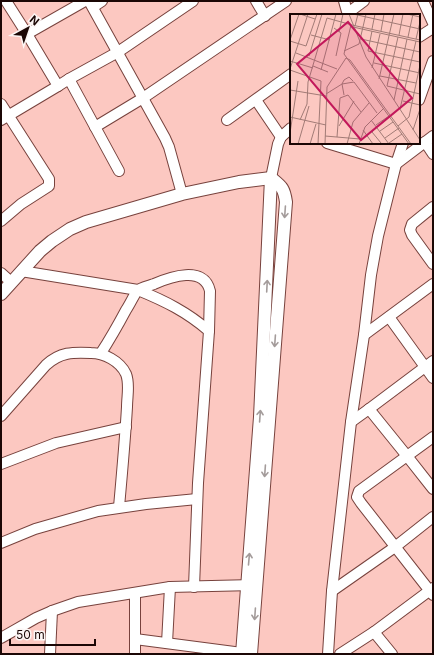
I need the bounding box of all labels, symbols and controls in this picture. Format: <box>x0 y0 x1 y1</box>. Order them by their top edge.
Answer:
north arrow <box>8 8 48 48</box>
text: N <box>27 12 42 28</box>
inset map <box>290 14 420 144</box>
one-way arrow <box>281 205 288 218</box>
one-way arrow <box>263 280 270 293</box>
one-way arrow <box>272 334 279 347</box>
one-way arrow <box>257 410 264 423</box>
one-way arrow <box>262 464 269 477</box>
one-way arrow <box>245 553 253 566</box>
one-way arrow <box>251 607 258 620</box>
scale bar <box>10 621 95 647</box>
text: 50 m <box>16 627 45 642</box>

